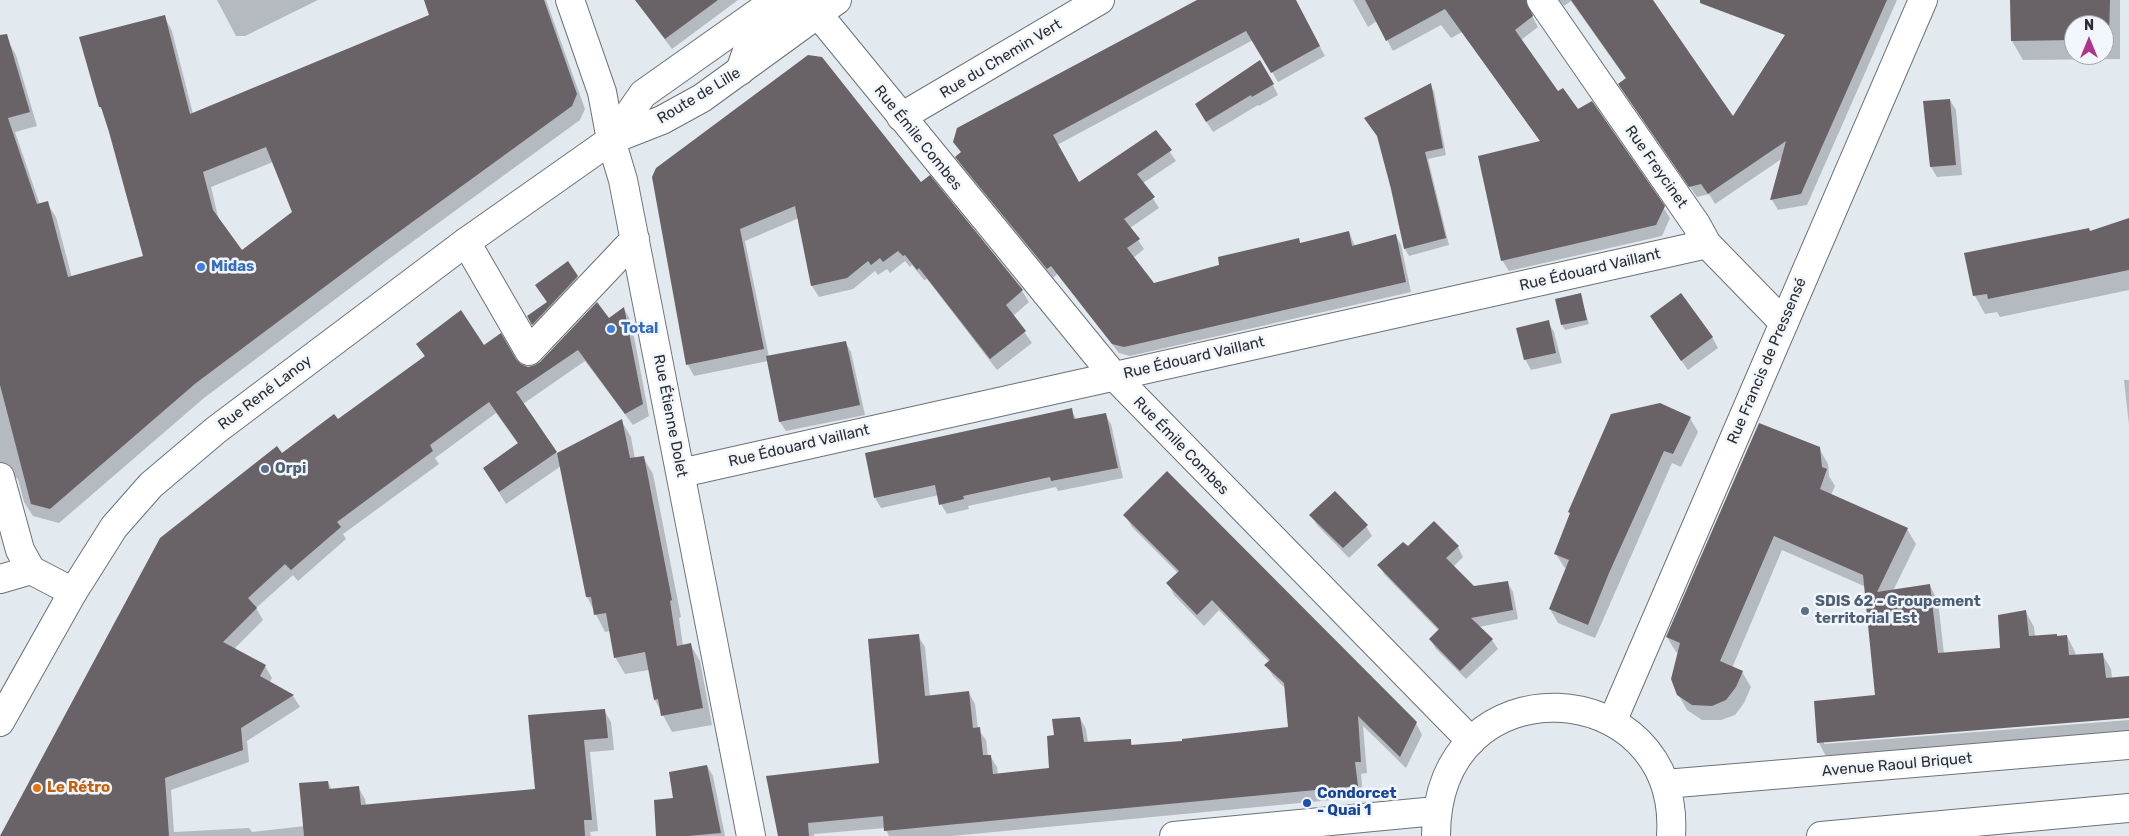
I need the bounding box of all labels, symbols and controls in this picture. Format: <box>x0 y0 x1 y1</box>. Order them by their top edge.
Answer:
north arrow <box>2064 15 2114 65</box>
street label: Rue du Chemin Vert <box>937 16 1065 102</box>
text: N <box>2084 17 2094 34</box>
street label: Route de Lille <box>654 64 744 128</box>
street label: Rue Émile Combes <box>870 82 966 194</box>
street label: Rue Freycinet <box>1621 122 1691 212</box>
street label: Rue Édouard Vaillant <box>1518 245 1662 295</box>
place label: Midas <box>211 258 254 276</box>
marker: Midas <box>195 261 207 273</box>
street label: Rue Francis de Pressensé <box>1724 275 1810 447</box>
place label: Total <box>621 320 658 338</box>
marker: Total <box>605 323 617 335</box>
street label: Rue Édouard Vaillant <box>1122 333 1266 383</box>
street label: Rue René Lanoy <box>215 352 315 434</box>
street label: Rue Étienne Dolet <box>649 353 691 479</box>
street label: Rue Émile Combes <box>1130 393 1232 499</box>
street label: Rue Édouard Vaillant <box>727 421 871 471</box>
place label: Orpi <box>275 460 306 478</box>
marker: Orpi <box>259 463 271 475</box>
place label: SDIS 62 - Groupement territorial Est <box>1815 593 1981 628</box>
marker: SDIS 62 - Groupement territorial Est <box>1799 605 1811 617</box>
street label: Avenue Raoul Briquet <box>1821 749 1973 781</box>
place label: Le Rétro <box>47 779 110 797</box>
marker: Le Rétro <box>31 782 43 794</box>
place label: Condorcet - Quai 1 <box>1317 785 1396 820</box>
marker: Condorcet - Quai 1 <box>1301 797 1313 809</box>

